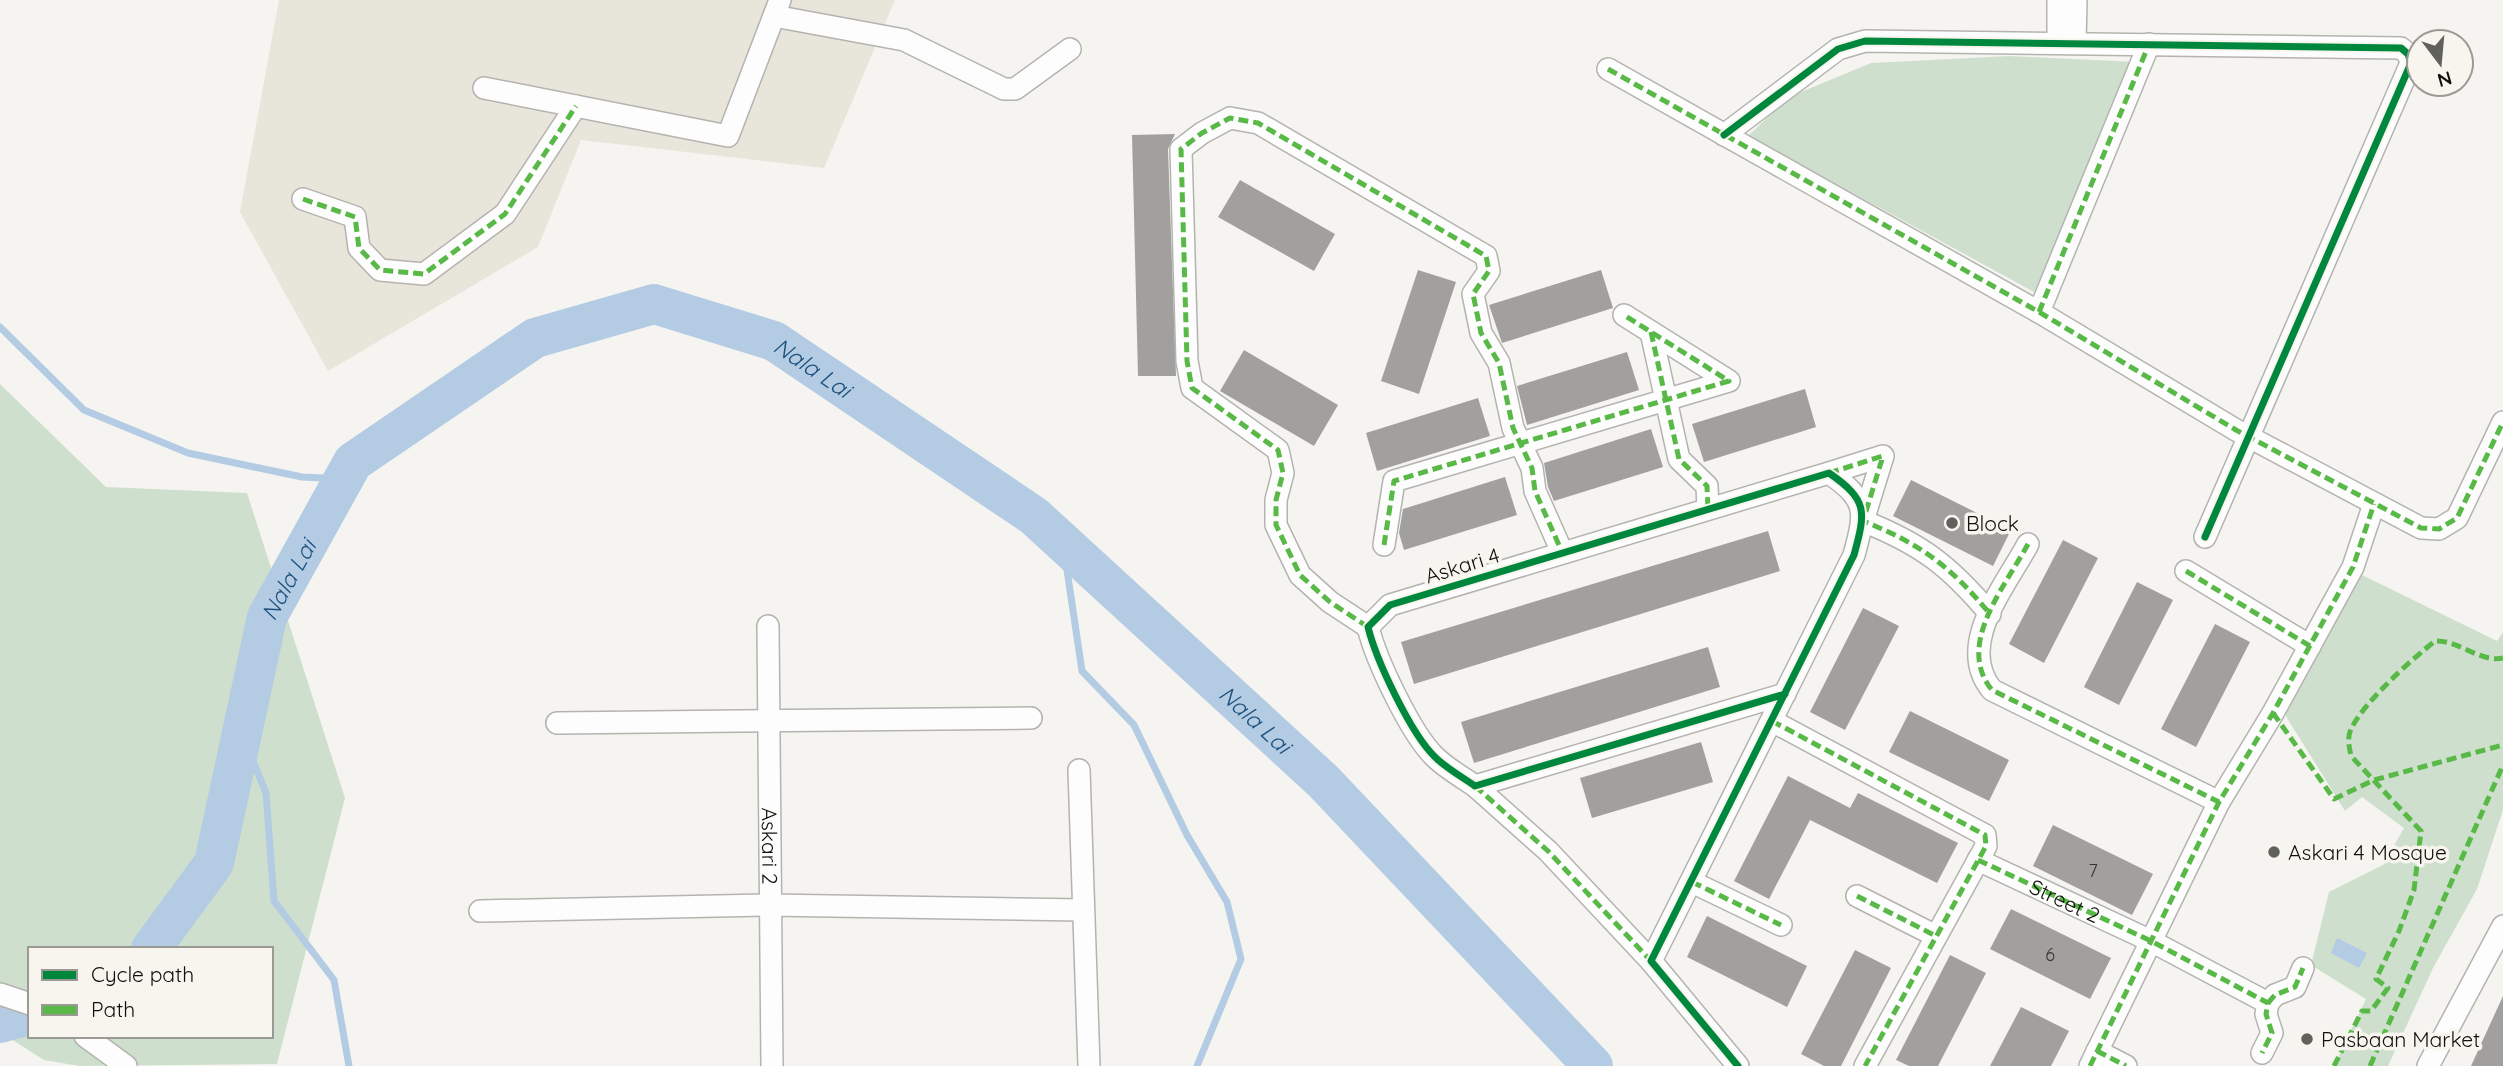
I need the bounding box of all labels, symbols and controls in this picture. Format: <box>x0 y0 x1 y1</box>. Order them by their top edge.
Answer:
north arrow <box>2405 28 2475 98</box>
text: N <box>2435 66 2455 93</box>
water label: Nala Lai <box>769 331 860 405</box>
place label: Block <box>1966 510 2019 536</box>
marker: Block <box>1944 515 1960 531</box>
water label: Nala Lai <box>254 532 323 625</box>
street label: Askari 4 <box>1422 541 1502 589</box>
water label: Nala Lai <box>1213 679 1300 761</box>
street label: Askari 2 <box>757 807 783 885</box>
place label: Askari 4 Mosque <box>2288 839 2447 865</box>
marker: Askari 4 Mosque <box>2266 844 2282 860</box>
house number: 7 <box>2088 859 2098 882</box>
street label: Street 2 <box>2026 873 2104 928</box>
house number: 6 <box>2045 943 2055 966</box>
legend <box>28 947 273 1038</box>
text: Cycle path <box>91 961 194 987</box>
text: Path <box>91 996 135 1022</box>
place label: Pasbaan Market <box>2321 1026 2480 1052</box>
marker: Pasbaan Market <box>2299 1031 2315 1047</box>

